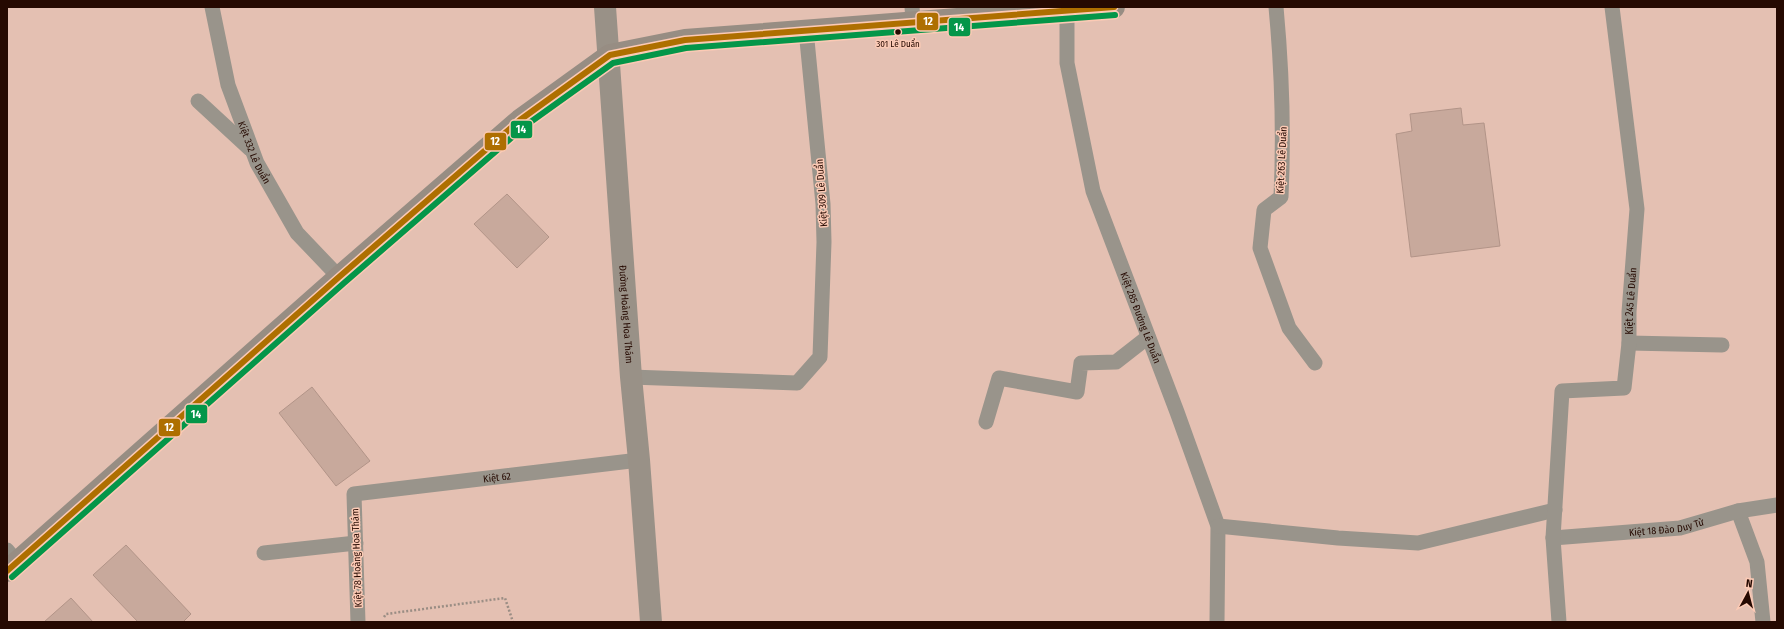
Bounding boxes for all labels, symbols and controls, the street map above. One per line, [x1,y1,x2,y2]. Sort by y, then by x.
line badge: 12 [916,12,939,31]
text: 12 [923,15,933,28]
line badge: 14 [948,17,971,37]
text: 14 [954,21,964,34]
marker: 301 Lê Duẩn [893,27,903,37]
place label: 301 Lê Duẩn [876,38,920,49]
street label: Kiệt 332 Lê Duẩn [235,120,273,186]
line badge: 14 [510,120,533,139]
text: 14 [516,123,526,136]
street label: Kiệt 263 Lê Duẩn [1272,126,1290,194]
line badge: 12 [484,132,507,151]
text: 12 [490,135,500,148]
street label: Kiệt 309 Lê Duẩn [812,159,830,227]
street label: Đường Hoàng Hoa Thám [616,265,635,364]
street label: Kiệt 245 Lê Duẩn [1624,267,1639,334]
street label: Kiệt 285 Đường Lê Duẩn [1117,271,1163,365]
line badge: 14 [185,404,208,424]
text: 14 [191,408,201,421]
line badge: 12 [158,418,181,437]
text: 12 [164,421,174,434]
street label: Kiệt 62 [483,470,512,486]
street label: Kiệt 78 Hoàng Hoa Thám [349,508,365,608]
street label: Kiệt 18 Đào Duy Từ [1629,515,1706,539]
north arrow [1728,573,1768,613]
text: N [1745,577,1753,590]

